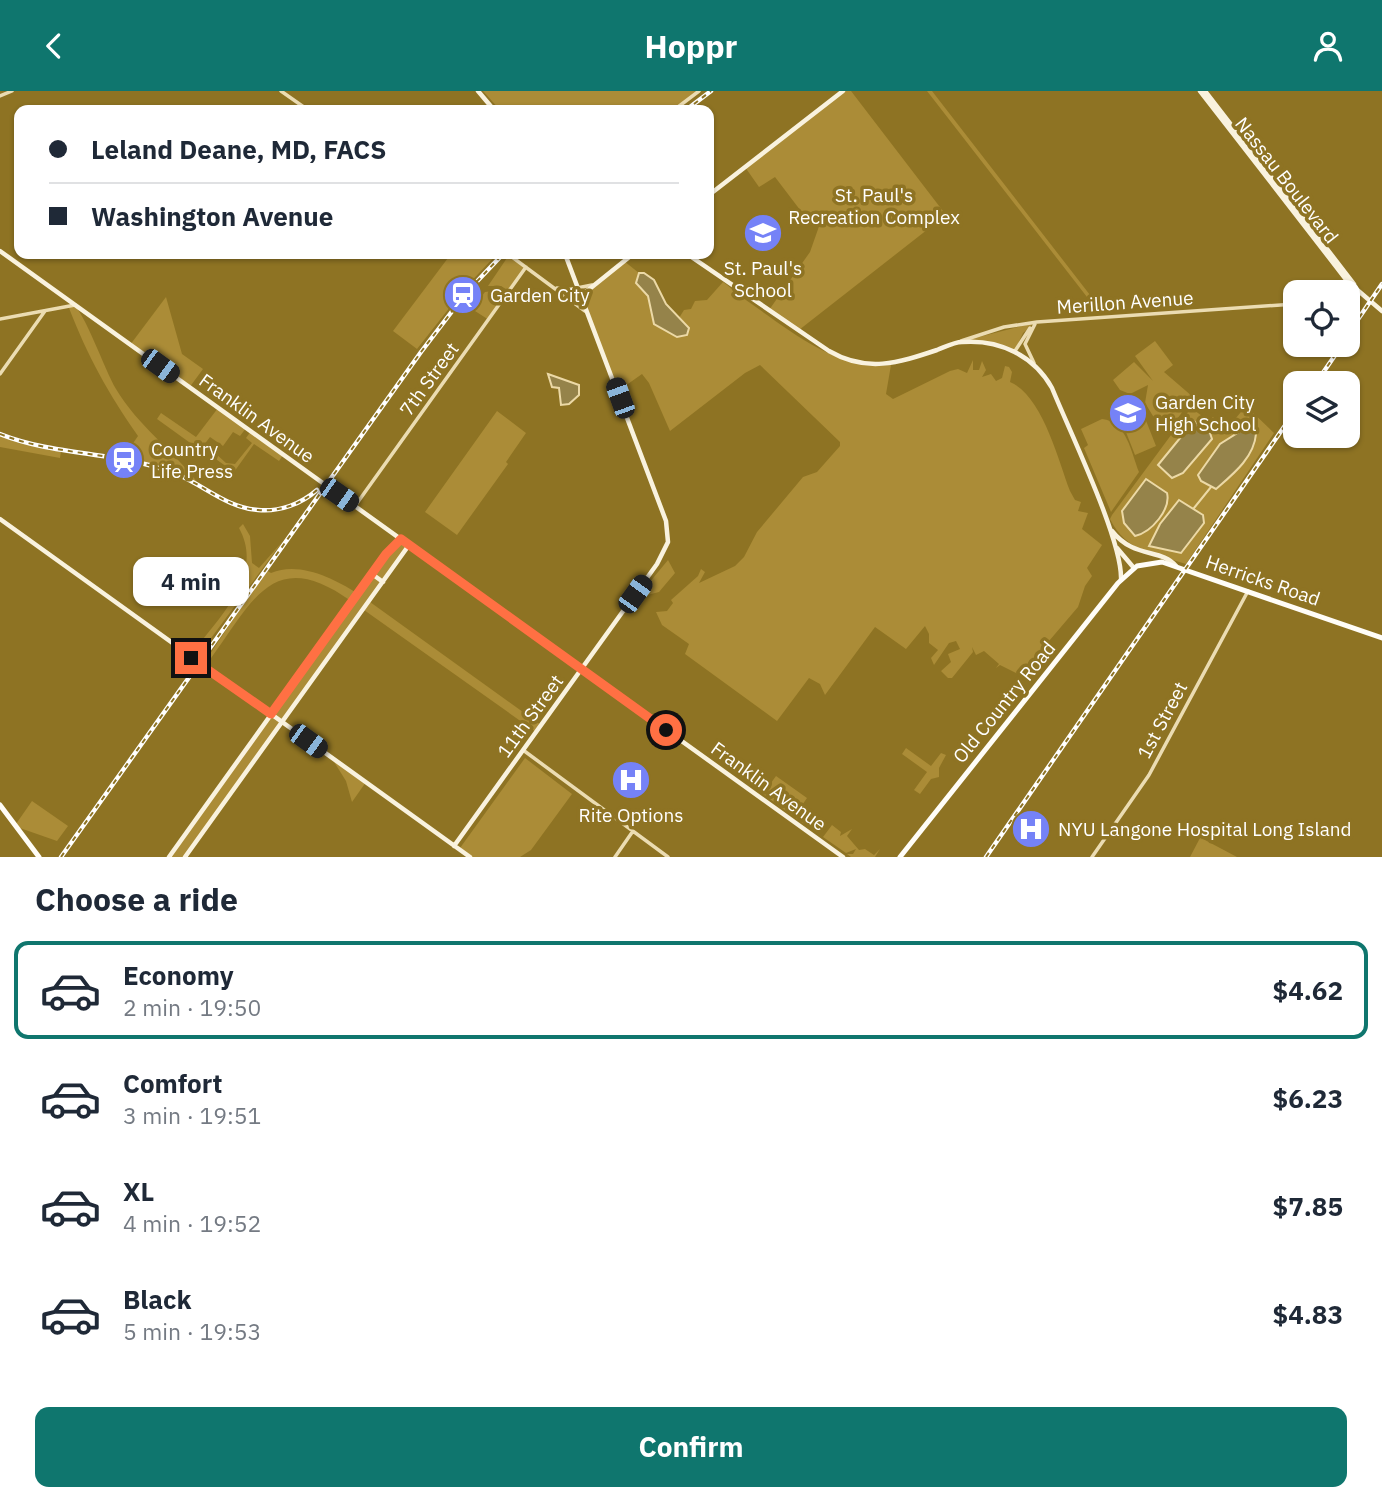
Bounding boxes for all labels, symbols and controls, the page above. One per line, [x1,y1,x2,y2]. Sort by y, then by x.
text: Hoppr [644,25,738,67]
icon: back [35,27,73,65]
icon: person [1309,27,1347,65]
street label: Nassau Boulevard [1230,112,1344,248]
text: Leland Deane, MD, FACS [91,132,386,166]
park label: St. Paul's Recreation Complex [788,183,960,229]
text: Washington Avenue [91,199,333,233]
school or university icon: St. Paul's School [742,212,784,254]
place label: St. Paul's School [724,256,802,302]
station icon: Garden City [442,274,484,316]
map controls [1283,280,1360,448]
button: locate [1283,280,1360,357]
place label: Garden City [490,283,590,307]
street label: Merillon Avenue [1056,285,1194,319]
street label: 7th Street [394,337,464,421]
car [137,345,184,387]
street label: Franklin Avenue [195,368,319,468]
button: layers [1283,371,1360,448]
car [603,375,638,421]
place label: Garden City High School [1155,390,1256,436]
school or university icon: Garden City High School [1107,392,1149,434]
place label: Country Life Press [151,437,233,483]
station icon: Country Life Press [103,439,145,481]
car [316,474,363,516]
street label: Herricks Road [1203,549,1323,611]
callout: 4 min [133,557,249,605]
text: 4 min [161,566,221,596]
car [615,571,656,617]
street label: Old Country Road [948,636,1060,768]
route end [175,642,207,674]
street label: 11th Street [492,670,568,762]
street label: 1st Street [1132,677,1192,763]
route start [650,714,682,746]
car [285,720,332,762]
street label: Franklin Avenue [707,736,831,836]
hospital icon: Rite Options [610,759,652,801]
place label: Rite Options [579,803,683,827]
hospital icon: NYU Langone Hospital Long Island [1010,808,1052,850]
place label: NYU Langone Hospital Long Island [1058,817,1352,841]
text: Choose a ride [35,878,238,920]
text: Economy [123,958,234,992]
icon: car [39,959,102,1022]
text: $4.62 [1273,973,1343,1007]
text: 2 min · 19:50 [123,992,261,1022]
text: Comfort [123,1066,222,1100]
icon: car [39,1067,102,1130]
text: $6.23 [1273,1081,1343,1115]
text: 3 min · 19:51 [123,1100,261,1130]
text: XL [123,1174,154,1208]
icon: car [39,1175,102,1238]
text: $7.85 [1273,1189,1343,1223]
text: 4 min · 19:52 [123,1208,261,1238]
text: Black [123,1282,191,1316]
icon: car [39,1283,102,1346]
text: $4.83 [1273,1297,1343,1331]
text: 5 min · 19:53 [123,1316,261,1346]
button: Confirm [35,1407,1347,1487]

